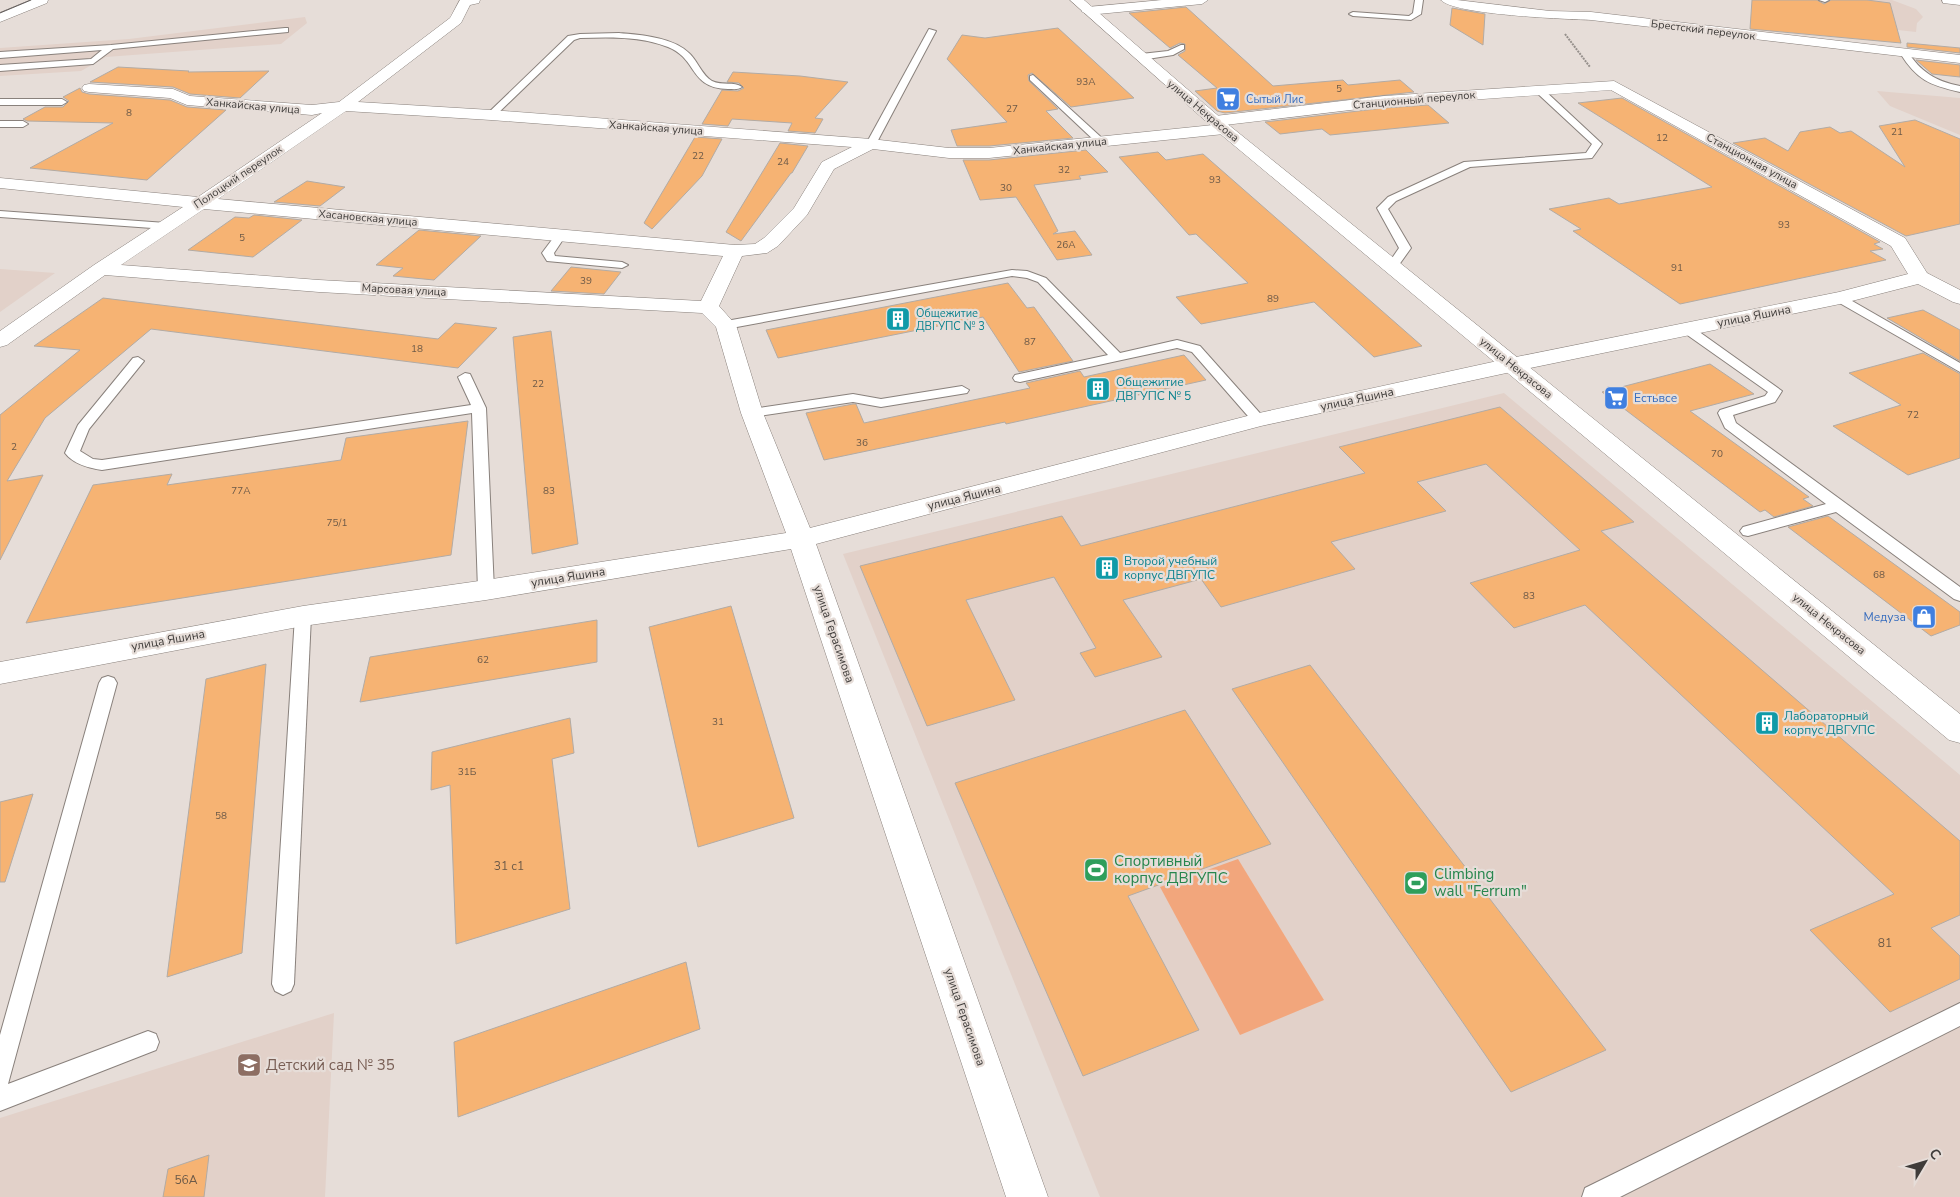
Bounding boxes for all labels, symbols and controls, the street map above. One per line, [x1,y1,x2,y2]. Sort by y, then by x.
street label: Брестский переулок [1650,16,1756,44]
house number: 93А [1076,75,1096,89]
street label: улица Некрасова [1164,77,1242,146]
house number: 5 [1336,82,1342,96]
supermarket icon: Сытый Лис [1215,86,1241,112]
street label: Станционный переулок [1352,87,1476,113]
place label: Сытый Лис [1246,92,1303,107]
street label: Ханкайская улица [206,94,301,118]
house number: 27 [1006,102,1018,116]
house number: 8 [126,106,132,120]
street label: Ханкайская улица [609,117,703,139]
house number: 21 [1891,125,1903,139]
street label: Станционная улица [1704,130,1800,192]
house number: 12 [1656,131,1668,145]
street label: Ханкайская улица [1012,134,1108,158]
street label: Полоцкий переулок [191,142,285,212]
house number: 22 [692,149,704,163]
house number: 24 [777,155,789,169]
house number: 32 [1058,163,1070,177]
house number: 93 [1209,173,1221,187]
house number: 30 [1000,181,1012,195]
street label: Хасановская улица [318,206,418,230]
house number: 93 [1778,218,1790,232]
house number: 5 [239,231,245,245]
house number: 26А [1056,238,1076,252]
house number: 91 [1671,261,1683,275]
house number: 39 [580,274,592,288]
street label: Марсовая улица [361,280,447,300]
house number: 89 [1267,292,1279,306]
street label: улица Яшина [1716,301,1792,331]
building icon: Общежитие ДВГУПС № 3 [885,306,911,332]
place label: Общежитие ДВГУПС № 3 [916,306,985,334]
street label: улица Некрасова [1477,334,1556,402]
house number: 87 [1024,335,1036,349]
house number: 18 [411,342,423,356]
place label: Общежитие ДВГУПС № 5 [1116,374,1191,404]
building icon: Общежитие ДВГУПС № 5 [1085,376,1111,402]
house number: 22 [532,377,544,391]
street label: улица Яшина [1319,383,1395,415]
supermarket icon: Естьвсе [1603,385,1629,411]
place label: Естьвсе [1634,390,1677,406]
house number: 72 [1907,408,1919,422]
house number: 36 [856,436,868,450]
house number: 2 [11,440,17,454]
house number: 70 [1711,447,1723,461]
street label: улица Яшина [926,480,1002,514]
house number: 77А [231,484,251,498]
house number: 83 [543,484,555,498]
house number: 75/1 [327,516,347,530]
place label: Второй учебный корпус ДВГУПС [1124,553,1217,583]
building icon: Второй учебный корпус ДВГУПС [1094,555,1120,581]
street label: улица Яшина [530,563,606,591]
house number: 68 [1873,568,1885,582]
street label: улица Герасимова [810,583,858,685]
house number: 83 [1523,589,1535,603]
street label: улица Некрасова [1790,590,1869,658]
shop icon: Медуза [1911,604,1937,630]
place label: Медуза [1863,609,1906,625]
street label: улица Яшина [130,626,206,654]
house number: 62 [477,653,489,667]
place label: Лабораторный корпус ДВГУПС [1784,708,1875,738]
building icon: Лабораторный корпус ДВГУПС [1754,710,1780,736]
house number: 31 [712,715,724,729]
house number: 31Б [458,765,477,779]
house number: 58 [215,809,227,823]
place label: Спортивный корпус ДВГУПС [1114,851,1228,888]
sports icon: Спортивный корпус ДВГУПС [1083,857,1109,883]
house number: 31 с1 [494,858,524,874]
place label: Climbing wall "Ferrum" [1434,864,1527,901]
sports icon: Climbing wall "Ferrum" [1403,870,1429,896]
house number: 81 [1878,935,1892,951]
street label: улица Герасимова [941,966,989,1068]
school or university icon: Детский сад № 35 [236,1052,262,1078]
place label: Детский сад № 35 [266,1055,395,1075]
north arrow [1900,1137,1950,1187]
text: С [1924,1145,1946,1164]
house number: 56А [174,1172,198,1188]

